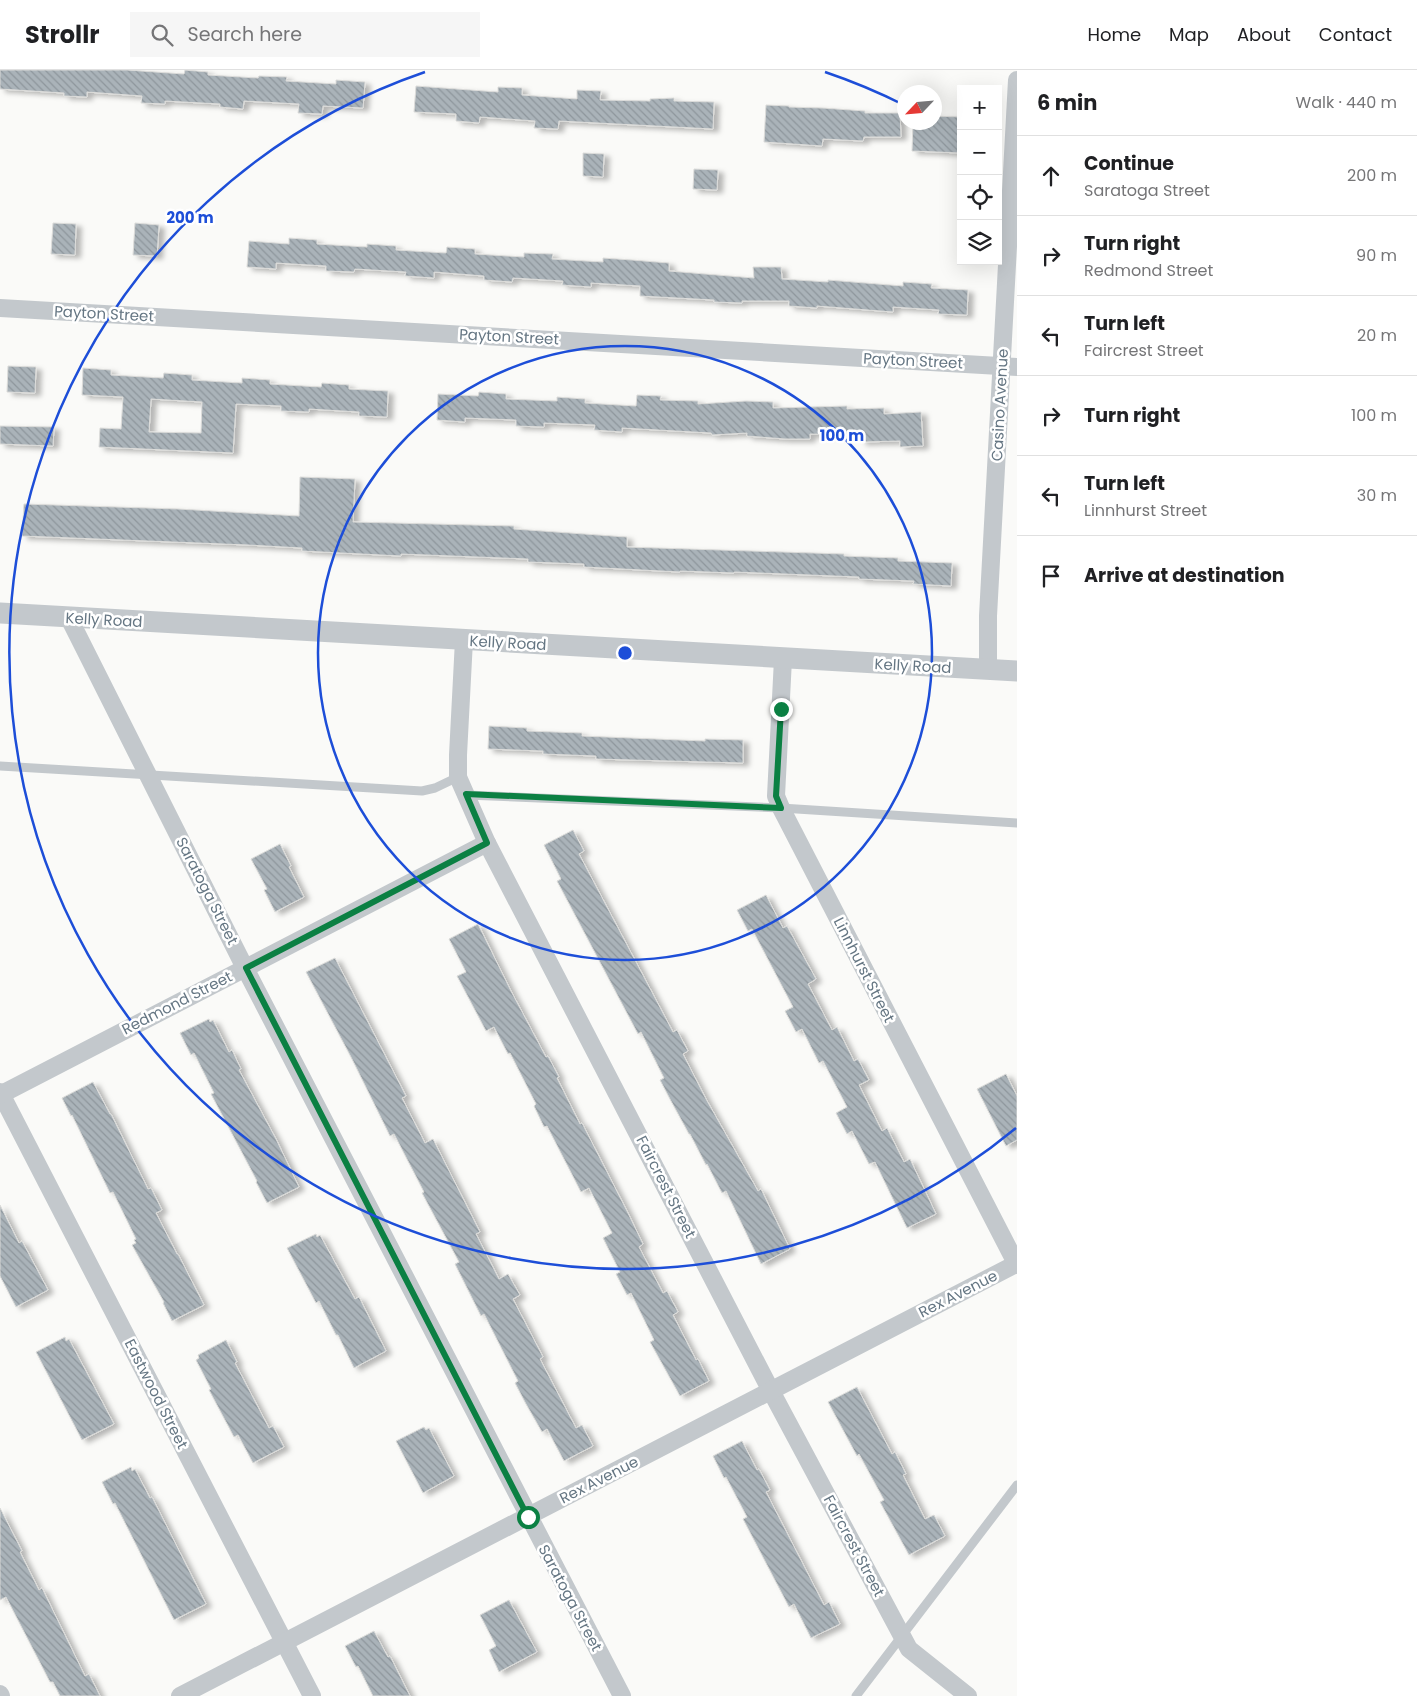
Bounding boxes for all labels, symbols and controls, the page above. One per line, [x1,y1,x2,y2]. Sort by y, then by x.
search box [130,12,480,57]
text: Strollr [25,18,100,51]
icon: search [148,21,176,49]
text: Search here [188,21,302,48]
text: Home [1087,22,1141,47]
text: Map [1169,22,1209,47]
text: About [1237,22,1291,47]
text: Contact [1319,22,1392,47]
north arrow [897,85,942,130]
map controls [957,85,1002,265]
button: + [957,85,1002,130]
text: 6 min [1037,88,1097,117]
text: Walk · 440 m [1296,91,1397,114]
button: − [957,130,1002,175]
text: Continue [1084,150,1174,177]
icon: ahead [1037,162,1065,190]
text: 200 m [1347,164,1397,187]
button: locate [957,175,1002,220]
text: Saratoga Street [1084,179,1210,202]
text: 200 m [166,207,214,228]
button: layers [957,220,1002,265]
text: Turn right [1084,230,1180,257]
icon: right [1037,242,1065,270]
text: 90 m [1356,244,1397,267]
text: Redmond Street [1084,259,1213,282]
street label: Payton Street [54,300,154,327]
text: Turn left [1084,310,1165,337]
icon: left [1037,322,1065,350]
street label: Payton Street [459,323,559,350]
text: 20 m [1357,324,1397,347]
text: Faircrest Street [1084,339,1204,362]
street label: Payton Street [863,347,963,374]
street label: Casino Avenue [986,348,1013,462]
icon: right [1037,402,1065,430]
text: Turn right [1084,402,1180,429]
text: 100 m [1351,404,1397,427]
text: 100 m [820,425,864,446]
text: Turn left [1084,470,1165,497]
icon: left [1037,482,1065,510]
text: 30 m [1357,484,1397,507]
text: Linnhurst Street [1084,499,1207,522]
icon: arrive [1037,562,1065,590]
text: Arrive at destination [1084,562,1285,589]
street label: Kelly Road [65,607,143,632]
street label: Kelly Road [469,630,547,655]
centre of rings [616,644,634,662]
street label: Kelly Road [874,653,952,678]
route end [770,698,793,721]
street label: Saratoga Street [171,833,244,948]
street label: Linnhurst Street [829,914,900,1026]
street label: Redmond Street [118,966,236,1039]
street label: Faircrest Street [632,1132,701,1242]
street label: Rex Avenue [915,1265,1001,1322]
street label: Eastwood Street [120,1335,193,1452]
street label: Rex Avenue [556,1451,642,1508]
street label: Faircrest Street [819,1491,890,1600]
route start [517,1506,540,1529]
street label: Saratoga Street [533,1541,607,1655]

